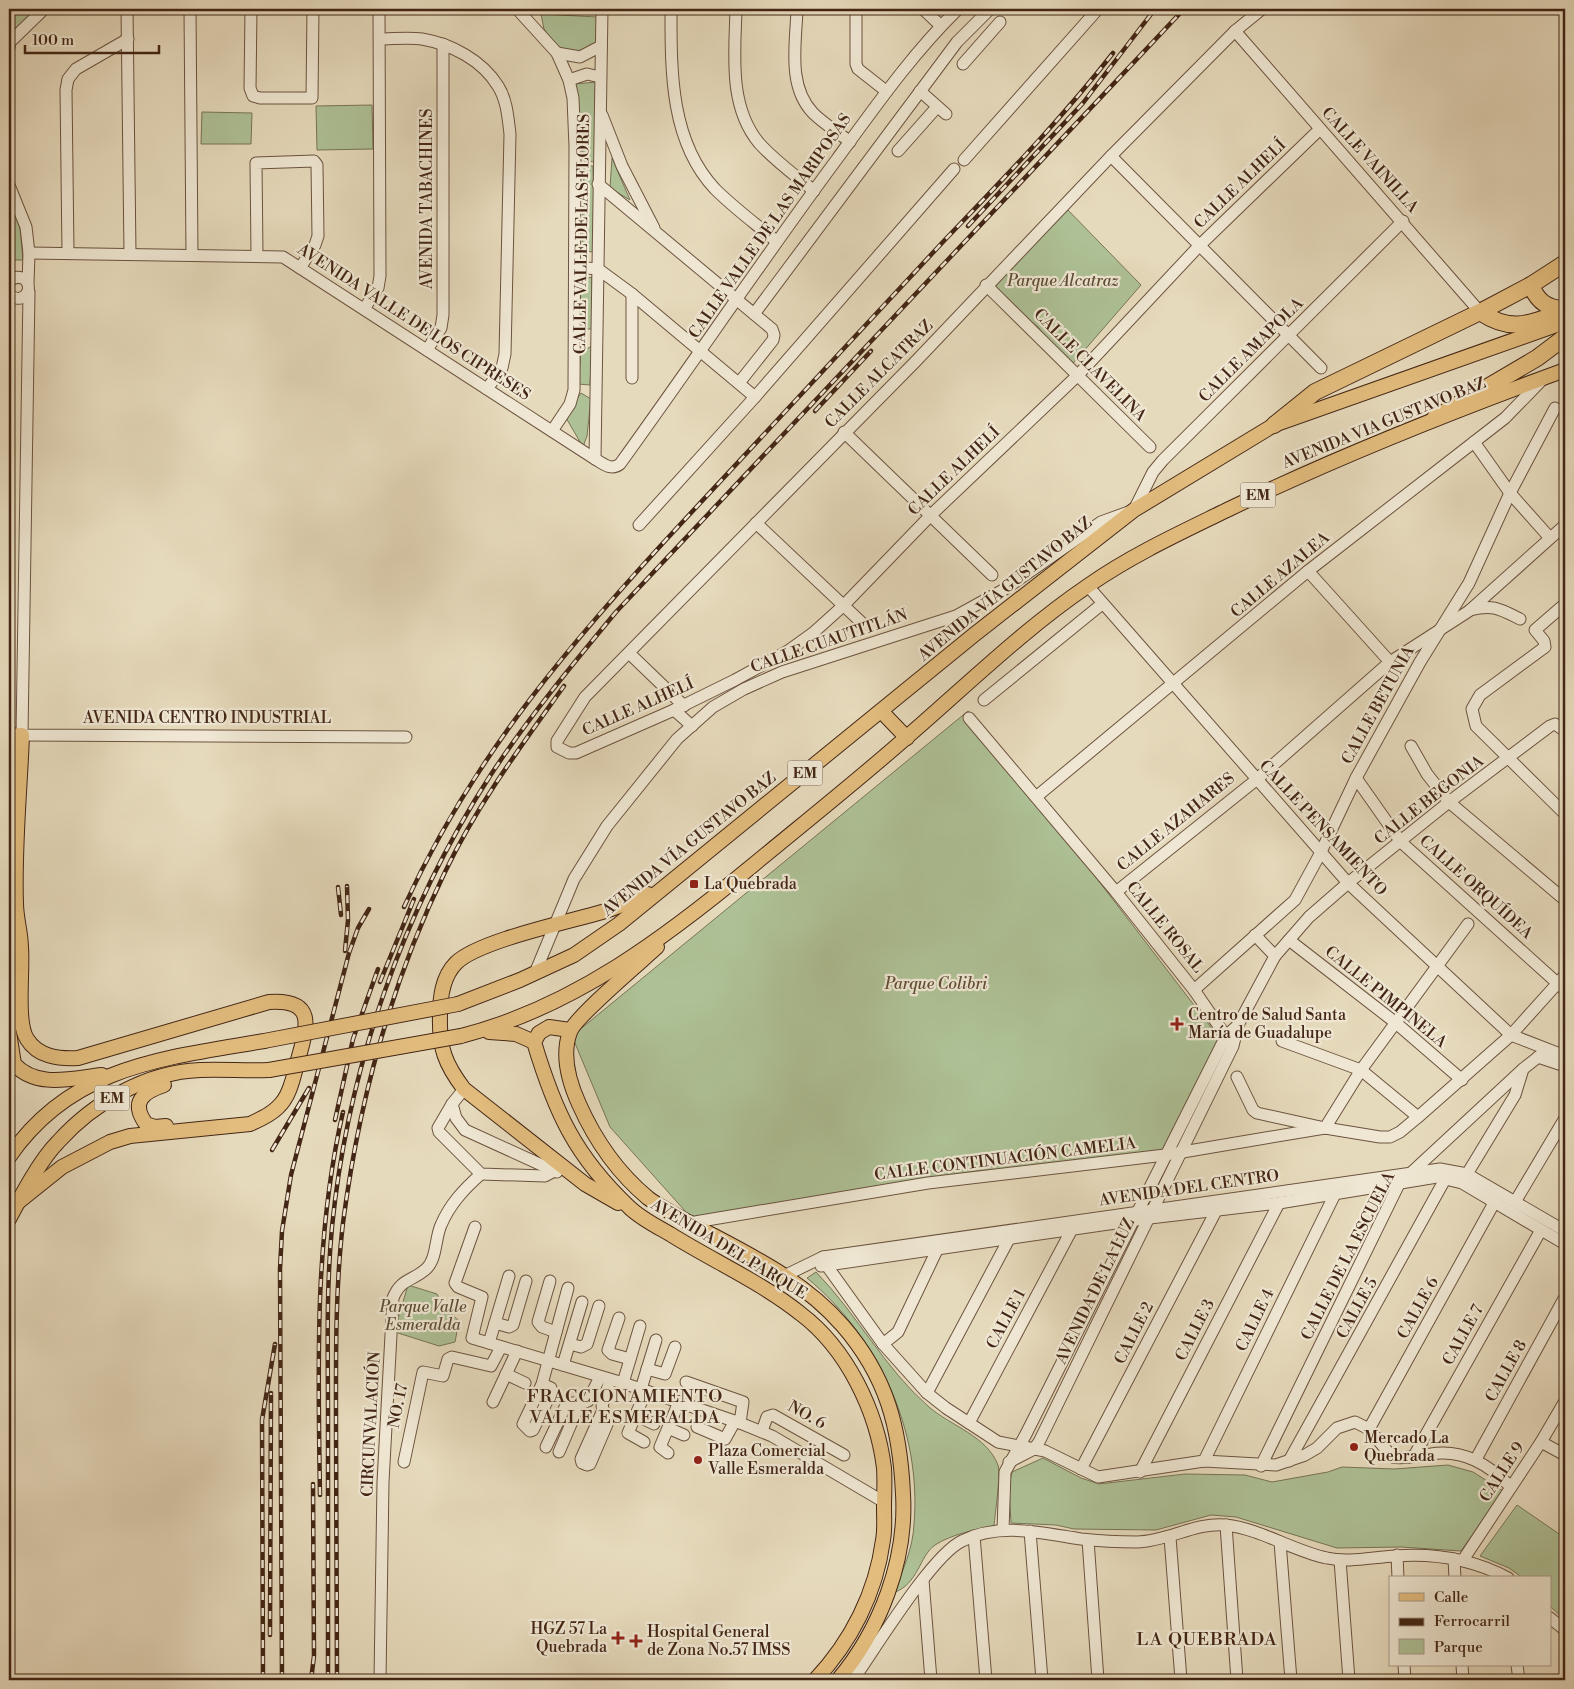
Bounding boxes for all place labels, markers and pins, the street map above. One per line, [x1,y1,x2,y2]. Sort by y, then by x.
place label: La Quebrada [704,874,798,894]
marker: La Quebrada [688,878,700,890]
place label: Centro de Salud Santa María de Guadalupe [1188,1005,1347,1043]
marker: Centro de Salud Santa María de Guadalupe [1170,1017,1184,1031]
place label: Mercado La Quebrada [1364,1428,1450,1466]
place label: Plaza Comercial Valle Esmeralda [707,1441,826,1479]
marker: Mercado La Quebrada [1348,1441,1360,1453]
marker: Plaza Comercial Valle Esmeralda [692,1454,704,1466]
place label: HGZ 57 La Quebrada [530,1619,608,1657]
place label: Hospital General de Zona No.57 IMSS [647,1622,791,1660]
marker: HGZ 57 La Quebrada [611,1631,625,1645]
marker: Hospital General de Zona No.57 IMSS [629,1634,643,1648]

